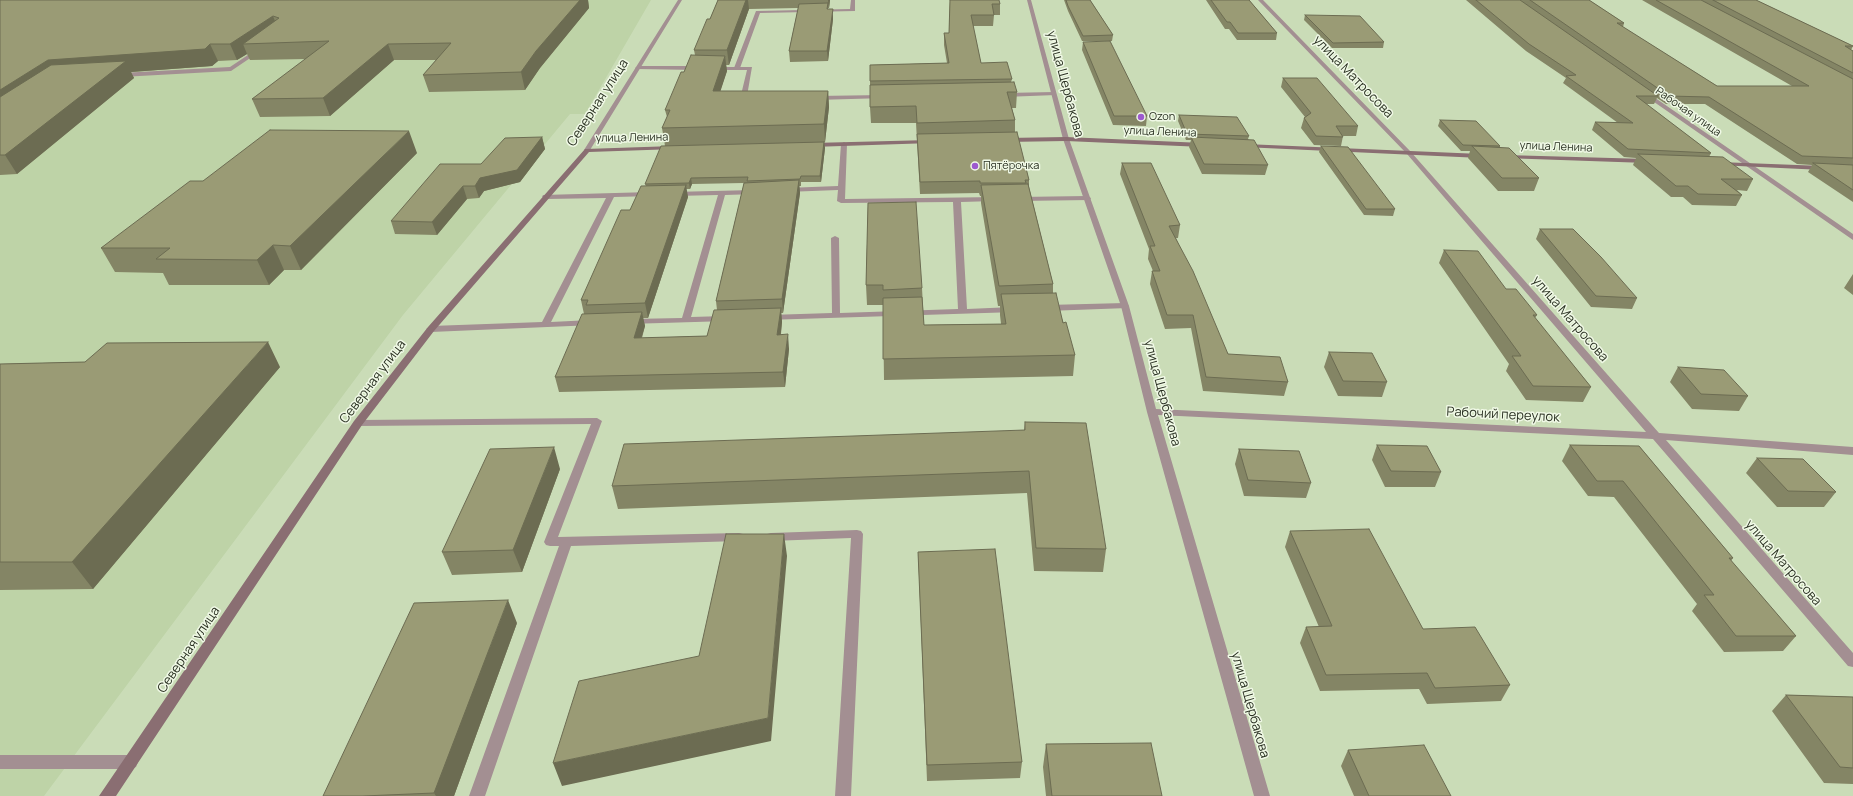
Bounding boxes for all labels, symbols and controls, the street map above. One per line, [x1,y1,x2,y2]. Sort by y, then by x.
street label: улица Щербакова [1043,29,1087,139]
street label: улица Матросова [1310,33,1396,121]
street label: Северная улица [564,57,632,149]
street label: Рабочая улица [1653,84,1723,140]
place label: Ozon [1149,110,1175,124]
marker: Ozon [1136,112,1146,122]
street label: улица Ленина [1123,124,1197,140]
street label: улица Ленина [596,131,668,145]
street label: улица Ленина [1519,139,1593,155]
place label: Пятёрочка [983,159,1039,173]
marker: Пятёрочка [970,161,980,171]
street label: улица Матросова [1529,273,1611,365]
street label: Северная улица [337,337,409,427]
street label: улица Щербакова [1140,338,1184,448]
street label: Рабочий переулок [1446,404,1560,426]
street label: улица Матросова [1742,517,1824,609]
street label: Северная улица [154,604,224,696]
street label: улица Щербакова [1227,650,1273,760]

